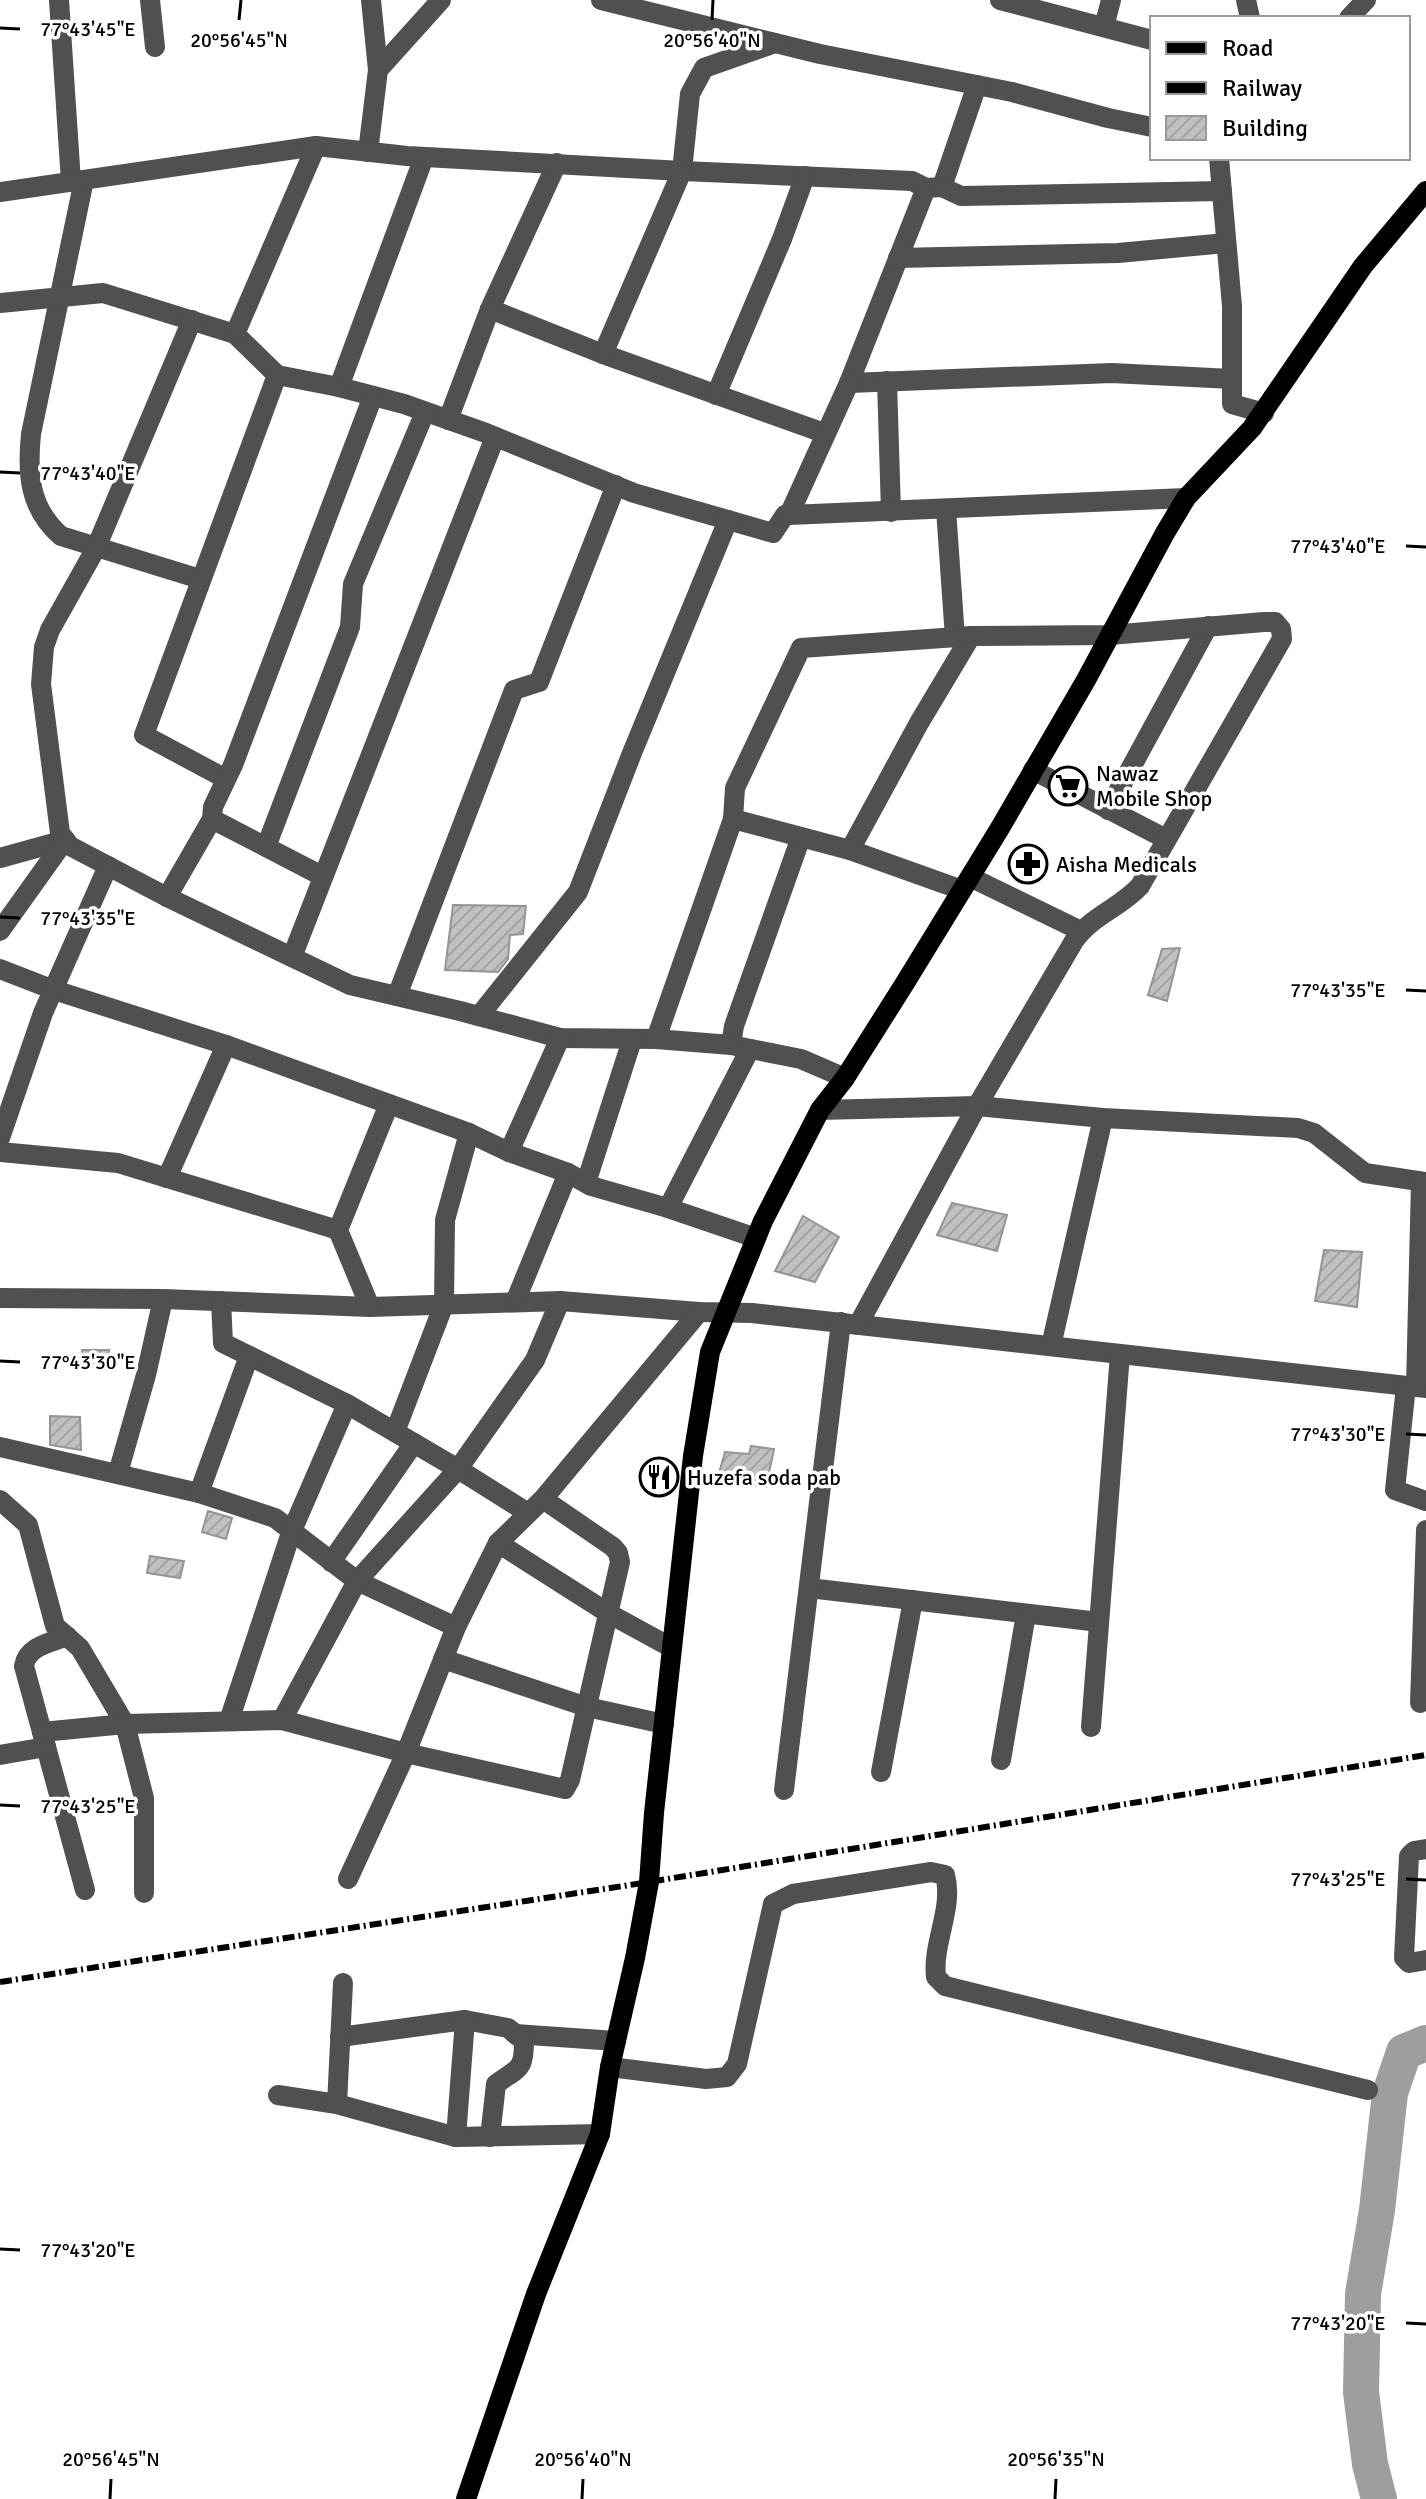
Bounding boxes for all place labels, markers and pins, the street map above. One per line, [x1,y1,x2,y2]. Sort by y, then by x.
place label: Nawaz Mobile Shop [1096,760,1212,812]
supermarket icon: Nawaz Mobile Shop [1047,765,1089,807]
pharmacy icon: Aisha Medicals [1007,843,1049,885]
place label: Aisha Medicals [1056,851,1197,878]
restaurant icon: Huzefa soda pab [638,1456,680,1498]
place label: Huzefa soda pab [687,1464,841,1491]

